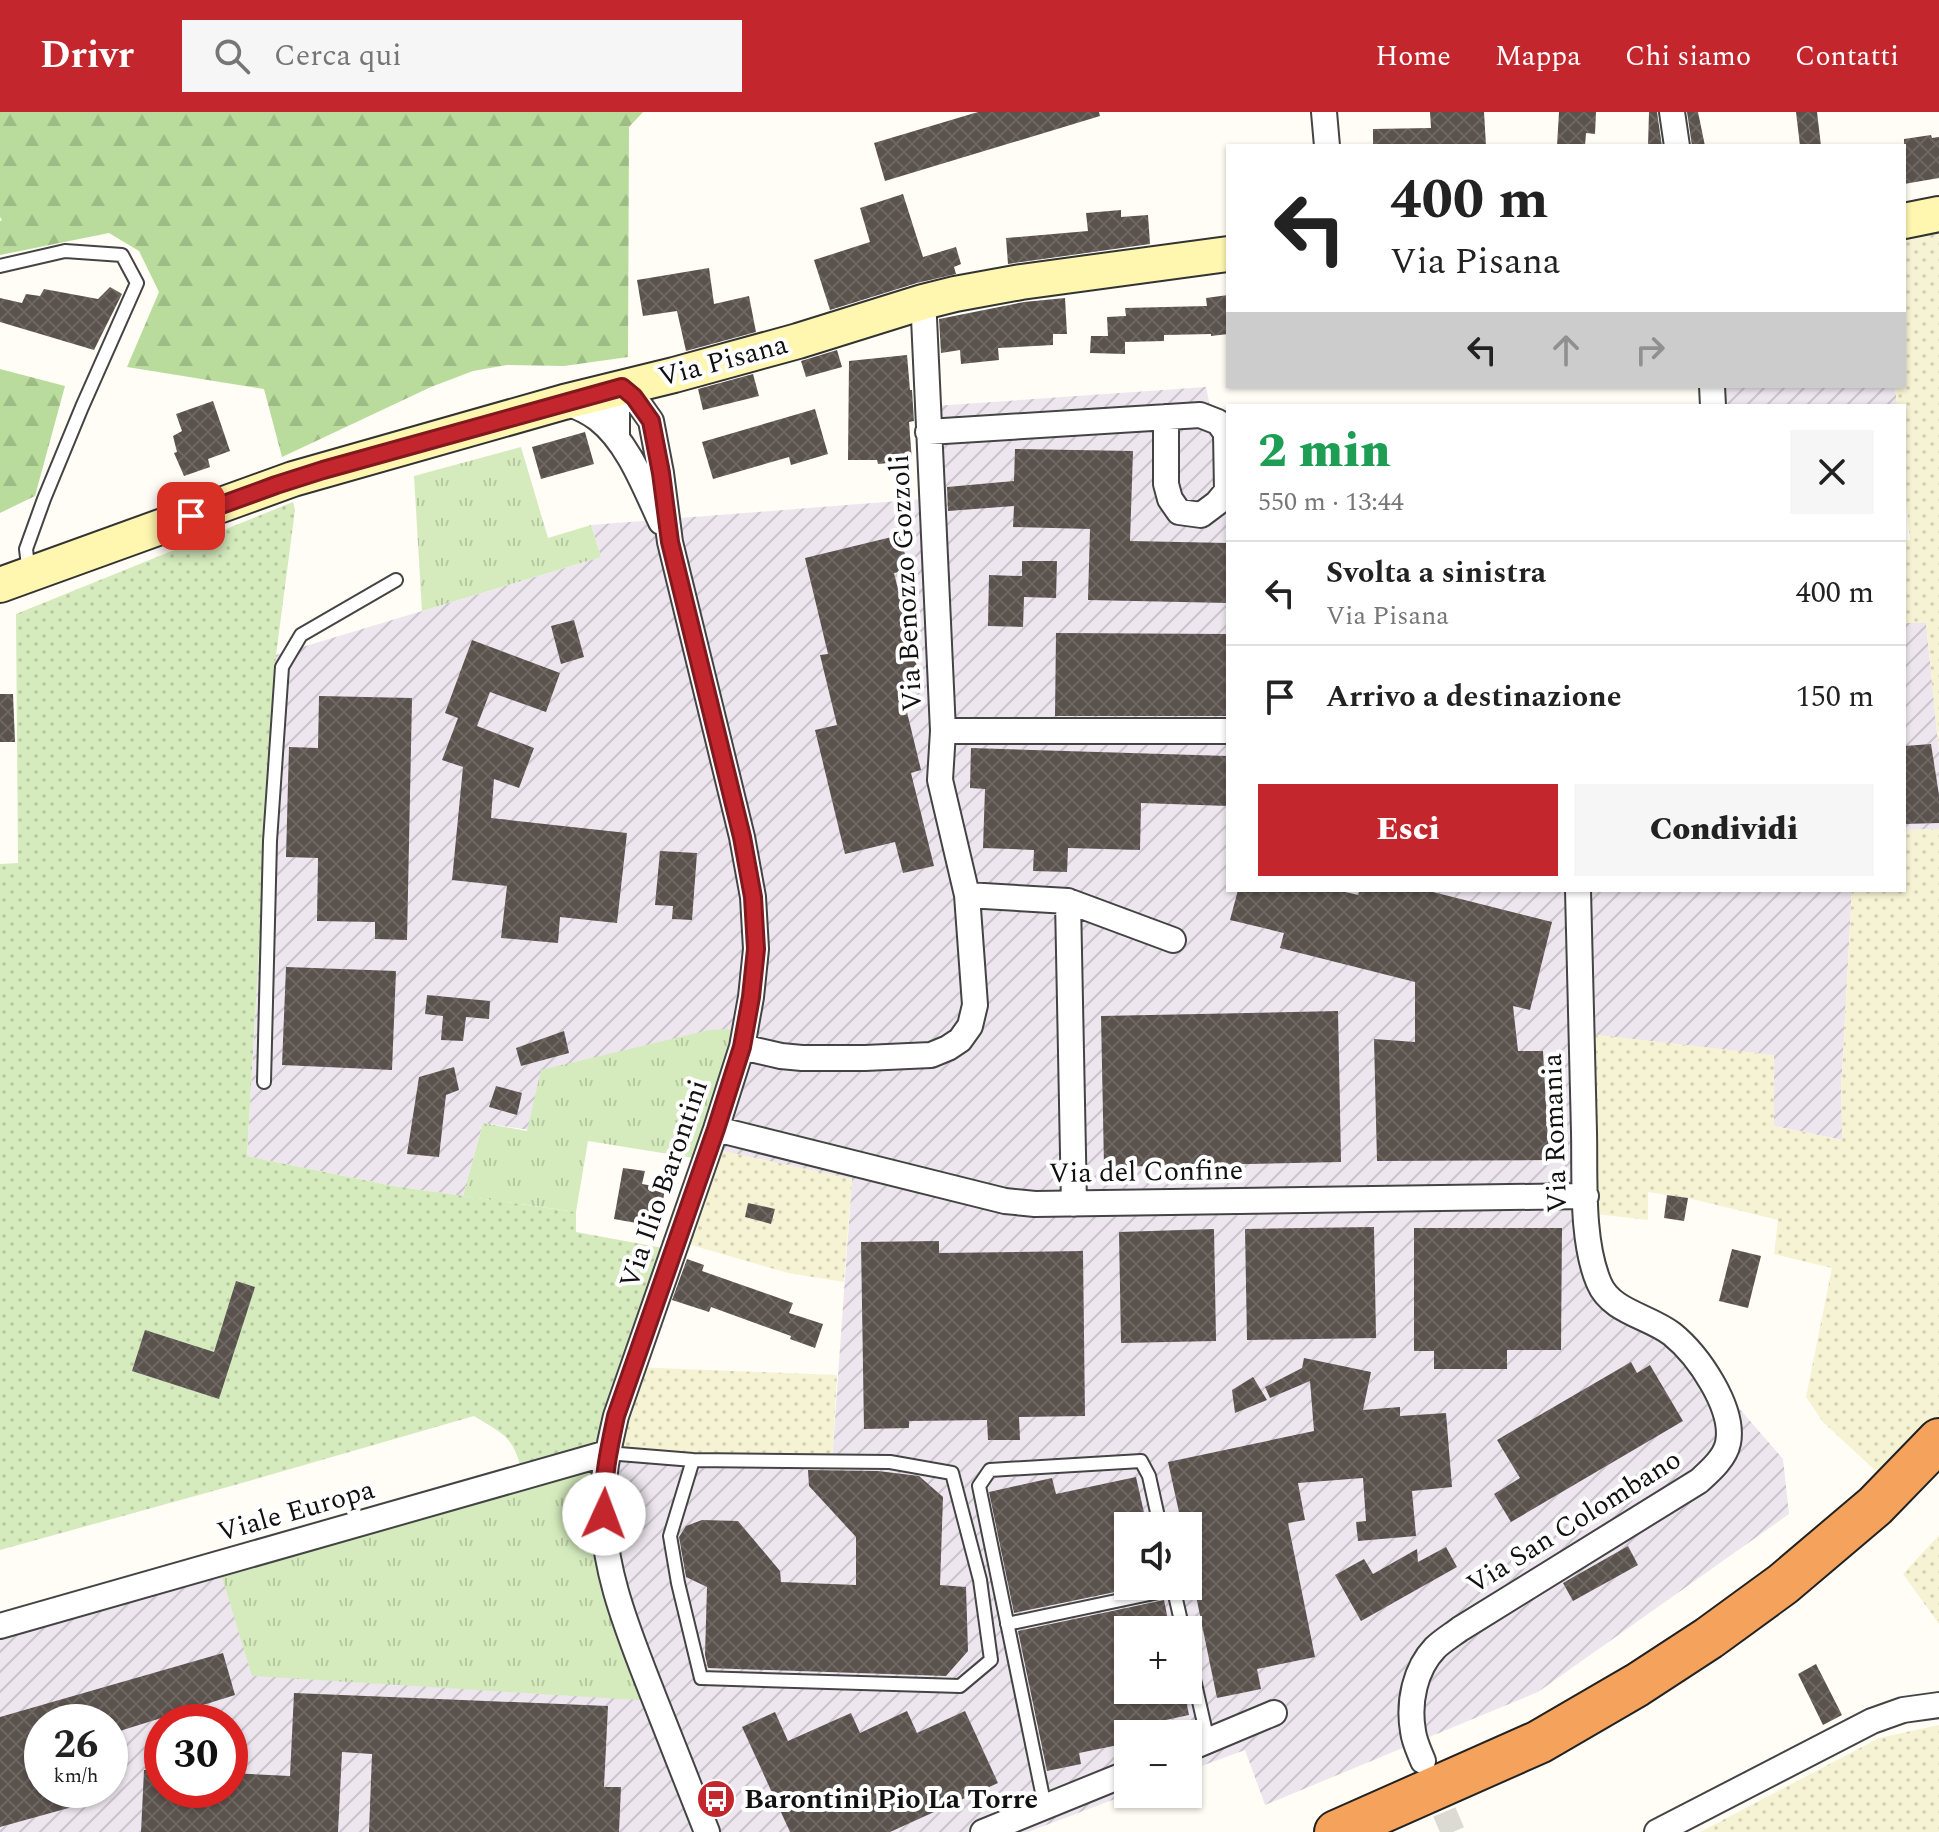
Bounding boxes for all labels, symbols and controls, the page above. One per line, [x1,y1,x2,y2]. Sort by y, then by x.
search box [182,20,742,92]
text: Drivr [40,27,134,85]
text: Cerca qui [274,33,402,79]
icon: search [210,34,254,78]
text: Home [1375,35,1451,78]
text: Mappa [1495,35,1581,78]
text: Chi siamo [1625,35,1751,78]
text: Contatti [1795,35,1899,78]
text: 400 m [1390,158,1549,243]
icon: left [1258,176,1362,280]
text: Via Pisana [1390,235,1560,290]
street label: Via Pisana [653,323,793,399]
icon: left [1460,328,1504,372]
icon: ahead [1544,328,1588,372]
icon: right [1628,328,1672,372]
text: 2 min [1258,415,1391,488]
button: close [1790,430,1874,514]
street label: Via Benozzo Gozzoli [878,453,934,713]
pin [157,482,225,550]
text: 550 m · 13:44 [1258,482,1404,522]
icon: arrive [169,494,213,538]
text: Svolta a sinistra [1326,550,1546,596]
text: 400 m [1796,570,1874,616]
icon: left [1258,571,1302,615]
text: Via Pisana [1326,596,1449,636]
text: Arrivo a destinazione [1326,674,1622,720]
text: 150 m [1796,674,1874,720]
icon: arrive [1258,675,1302,719]
button: Esci [1258,784,1558,876]
button: Condividi [1574,784,1874,876]
street label: Via Romania [1531,1052,1579,1214]
street label: Via Ilio Barontini [608,1074,720,1294]
street label: Via del Confine [1048,1149,1244,1195]
street label: Via San Colombano [1458,1439,1690,1605]
street label: Viale Europa [212,1468,380,1554]
position arrow [562,1472,646,1556]
map controls [1114,1512,1202,1808]
button: sound [1114,1512,1202,1600]
button: + [1114,1616,1202,1704]
speed limit sign: 30 [144,1704,248,1808]
text: 26 [54,1715,98,1776]
button: − [1114,1720,1202,1808]
text: km/h [54,1761,99,1791]
bus stop icon: Barontini Pio La Torre [695,1778,737,1820]
place label: Barontini Pio La Torre [744,1778,1038,1821]

